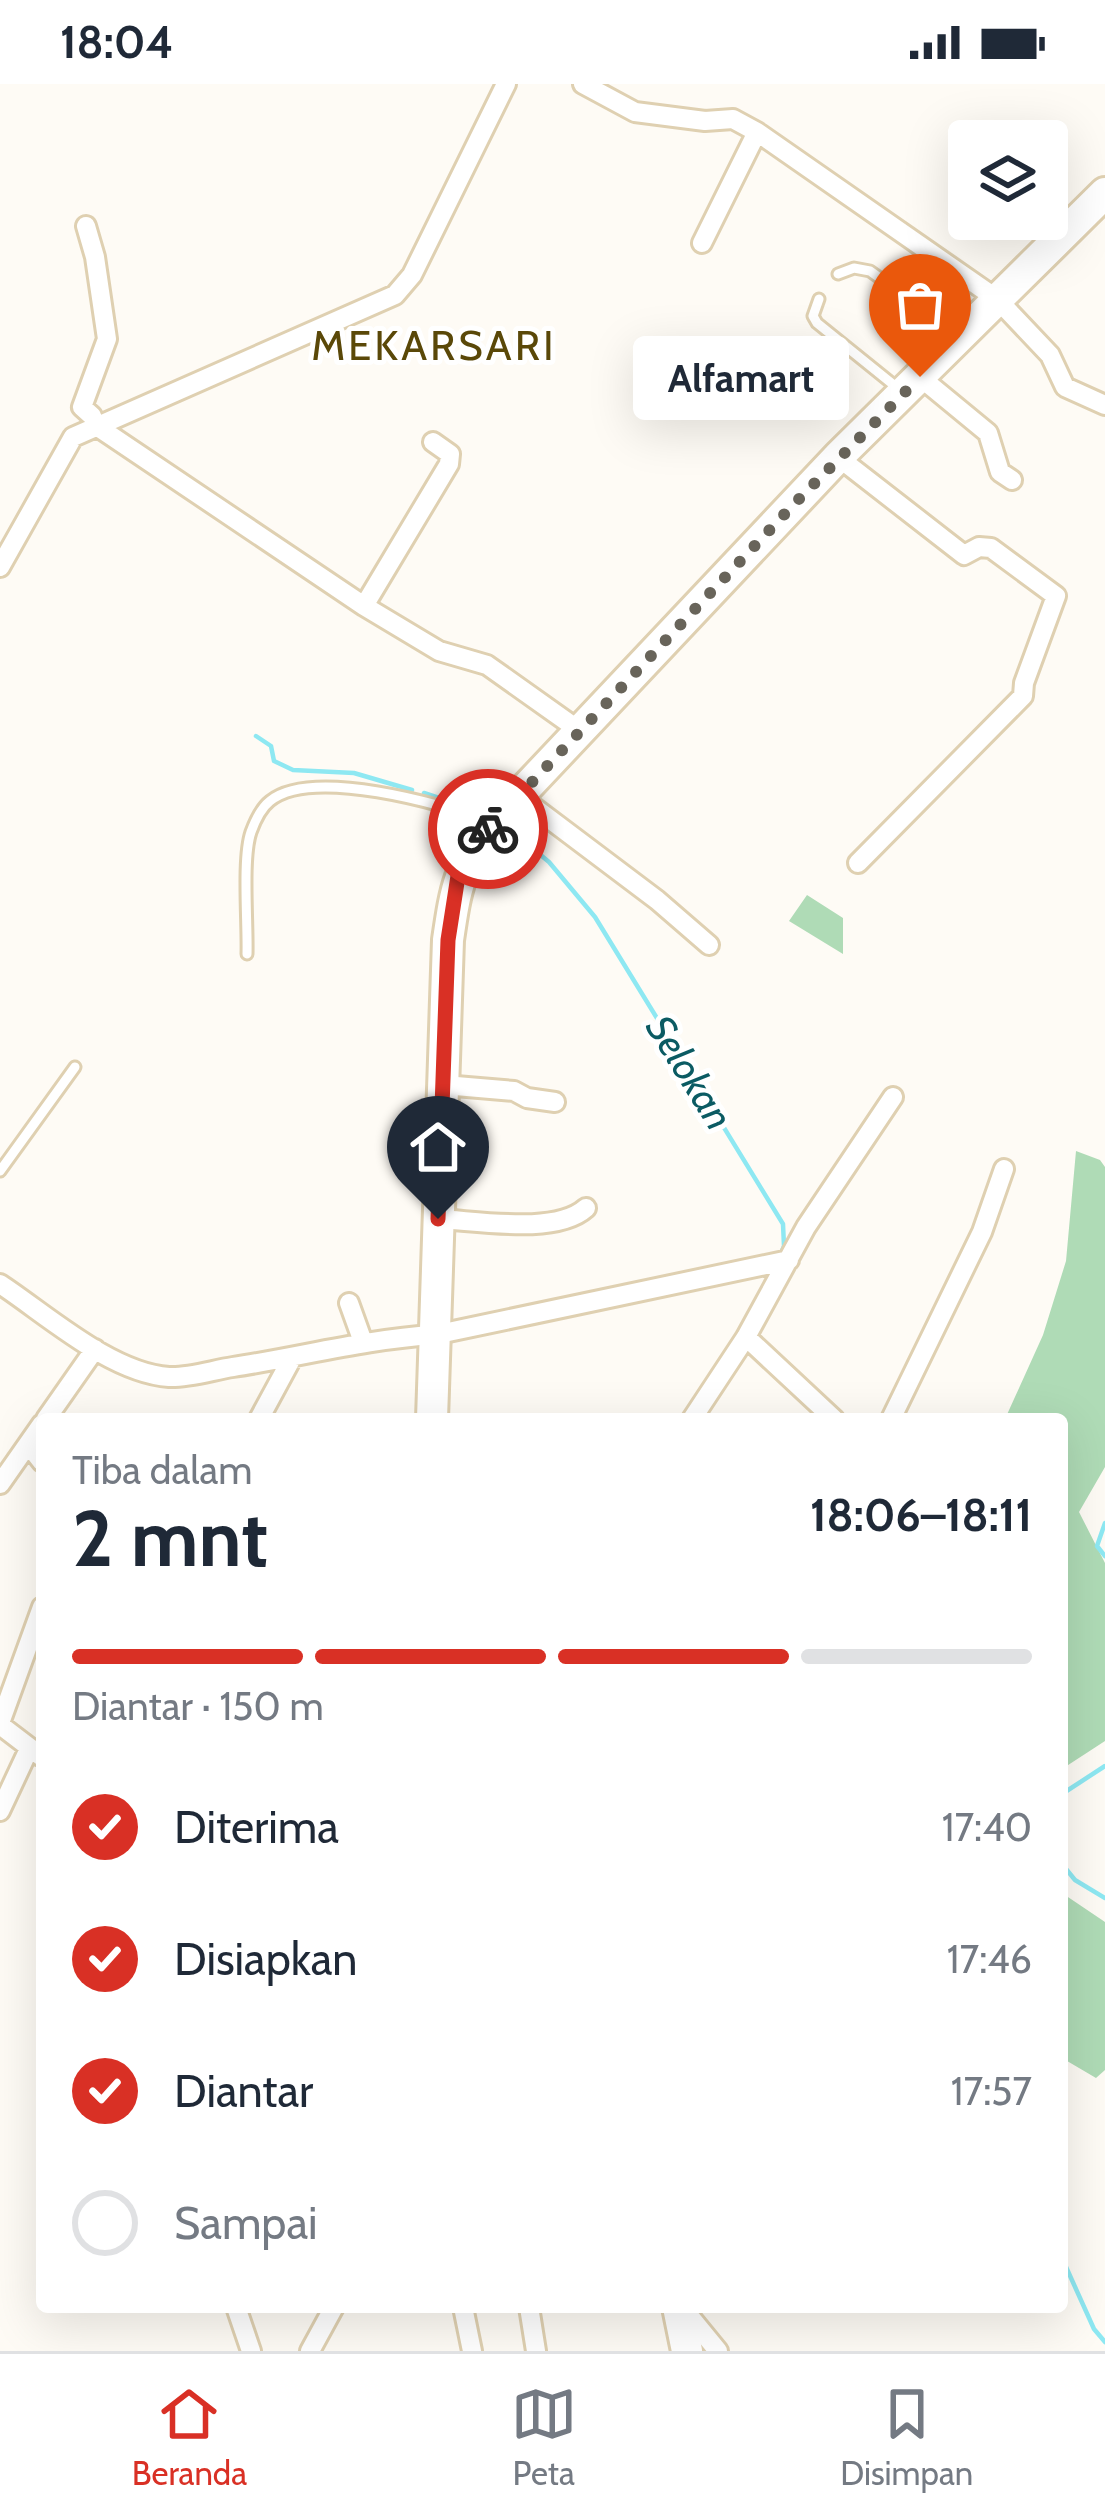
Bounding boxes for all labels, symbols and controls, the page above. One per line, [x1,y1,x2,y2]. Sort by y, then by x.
text: 18:04 [60,15,174,69]
map controls [948,120,1068,240]
button: layers [948,120,1068,240]
pin [869,254,971,377]
icon: bag [887,272,953,338]
district label: MEKARSARI [311,319,557,371]
callout: Alfamart [632,335,848,419]
text: Alfamart [668,354,814,402]
courier [428,769,548,889]
icon: bike [455,796,521,862]
water label: Selokan [636,1006,744,1138]
pin [387,1096,489,1219]
icon: home [405,1114,471,1180]
text: Tiba dalam [72,1446,252,1494]
text: 18:06–18:11 [810,1488,1032,1542]
text: 2 mnt [72,1491,268,1586]
text: Diantar · 150 m [72,1682,324,1730]
icon: check [72,1794,138,1860]
text: Diterima [174,1800,339,1854]
text: 17:40 [942,1803,1032,1851]
icon: check [72,1926,138,1992]
text: Disiapkan [174,1932,357,1986]
text: 17:46 [947,1935,1032,1983]
icon: check [72,2058,138,2124]
text: Diantar [174,2064,313,2118]
text: 17:57 [951,2067,1032,2115]
text: Sampai [174,2196,318,2250]
tab: Beranda [132,2381,247,2493]
tab: Peta [511,2381,577,2493]
tab: Disimpan [840,2381,973,2493]

